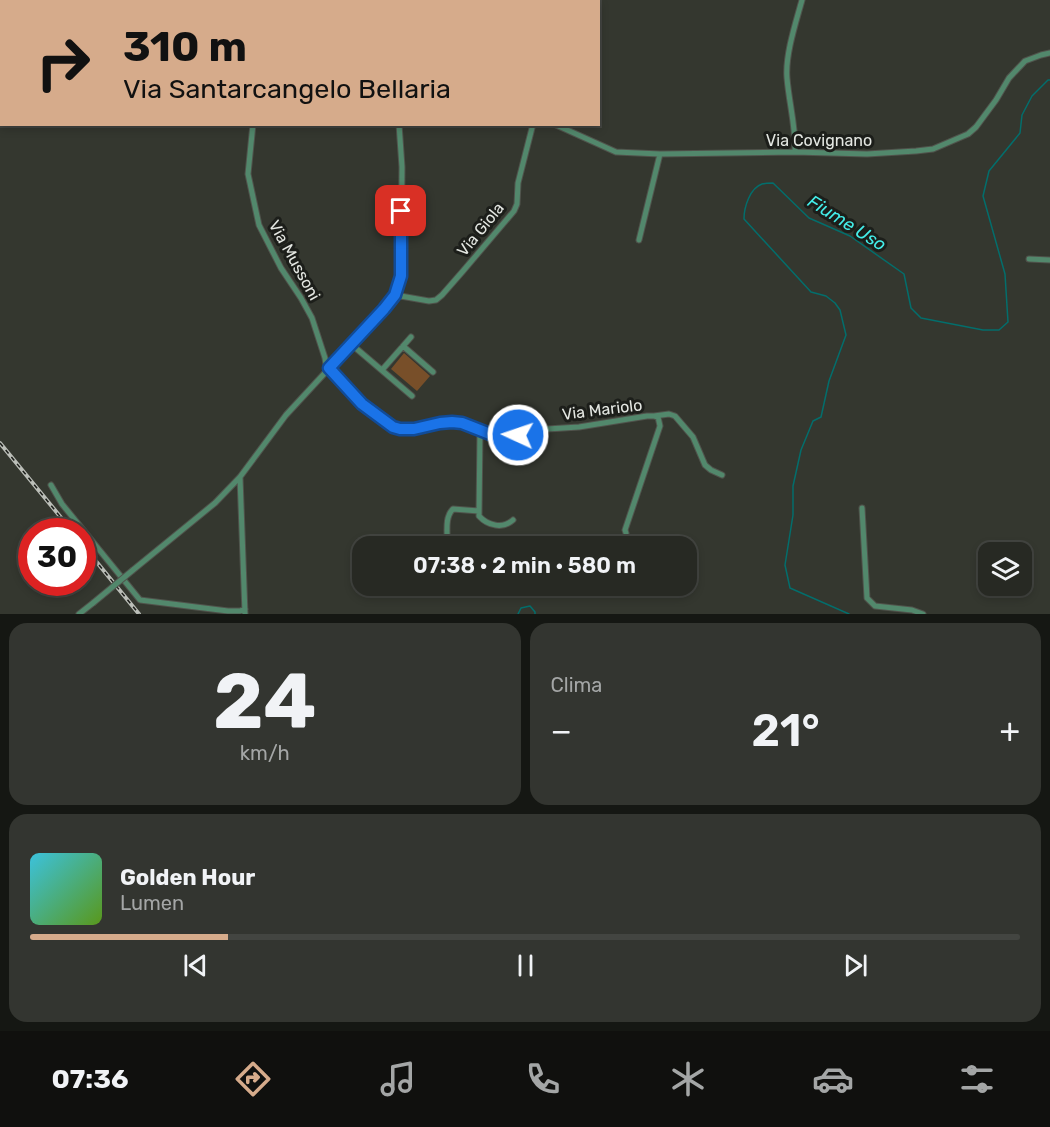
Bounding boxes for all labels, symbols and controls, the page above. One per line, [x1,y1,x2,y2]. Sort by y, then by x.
text: 310 m [123,22,247,72]
icon: right [24,24,102,102]
text: Via Santarcangelo Bellaria [123,73,451,105]
street label: Via Covignano [766,131,872,150]
pin [375,185,426,236]
water label: Fiume Uso [804,190,890,256]
icon: arrive [384,194,417,227]
street label: Via Giola [453,199,508,260]
street label: Via Mussoni [265,217,324,304]
street label: Via Mariolo [561,395,643,424]
position arrow [486,403,550,467]
speed limit sign: 30 [18,518,96,596]
map controls [978,542,1032,596]
button: layers [978,542,1032,596]
text: 07:38 · 2 min · 580 m [413,552,636,579]
text: 24 [213,655,317,748]
text: Clima [551,673,602,697]
text: 21° [752,704,820,757]
text: − [551,711,572,750]
text: + [999,711,1020,750]
text: km/h [240,741,290,765]
text: Golden Hour [120,864,255,891]
text: Lumen [120,891,184,915]
icon: previous [179,949,212,982]
icon: pause [509,949,542,982]
icon: next [839,949,872,982]
icon: directions [232,1058,274,1100]
icon: music [377,1058,419,1100]
icon: phone [522,1058,564,1100]
icon: climate [667,1058,709,1100]
icon: car [812,1058,854,1100]
icon: filters [956,1058,998,1100]
text: 07:36 [51,1063,129,1095]

